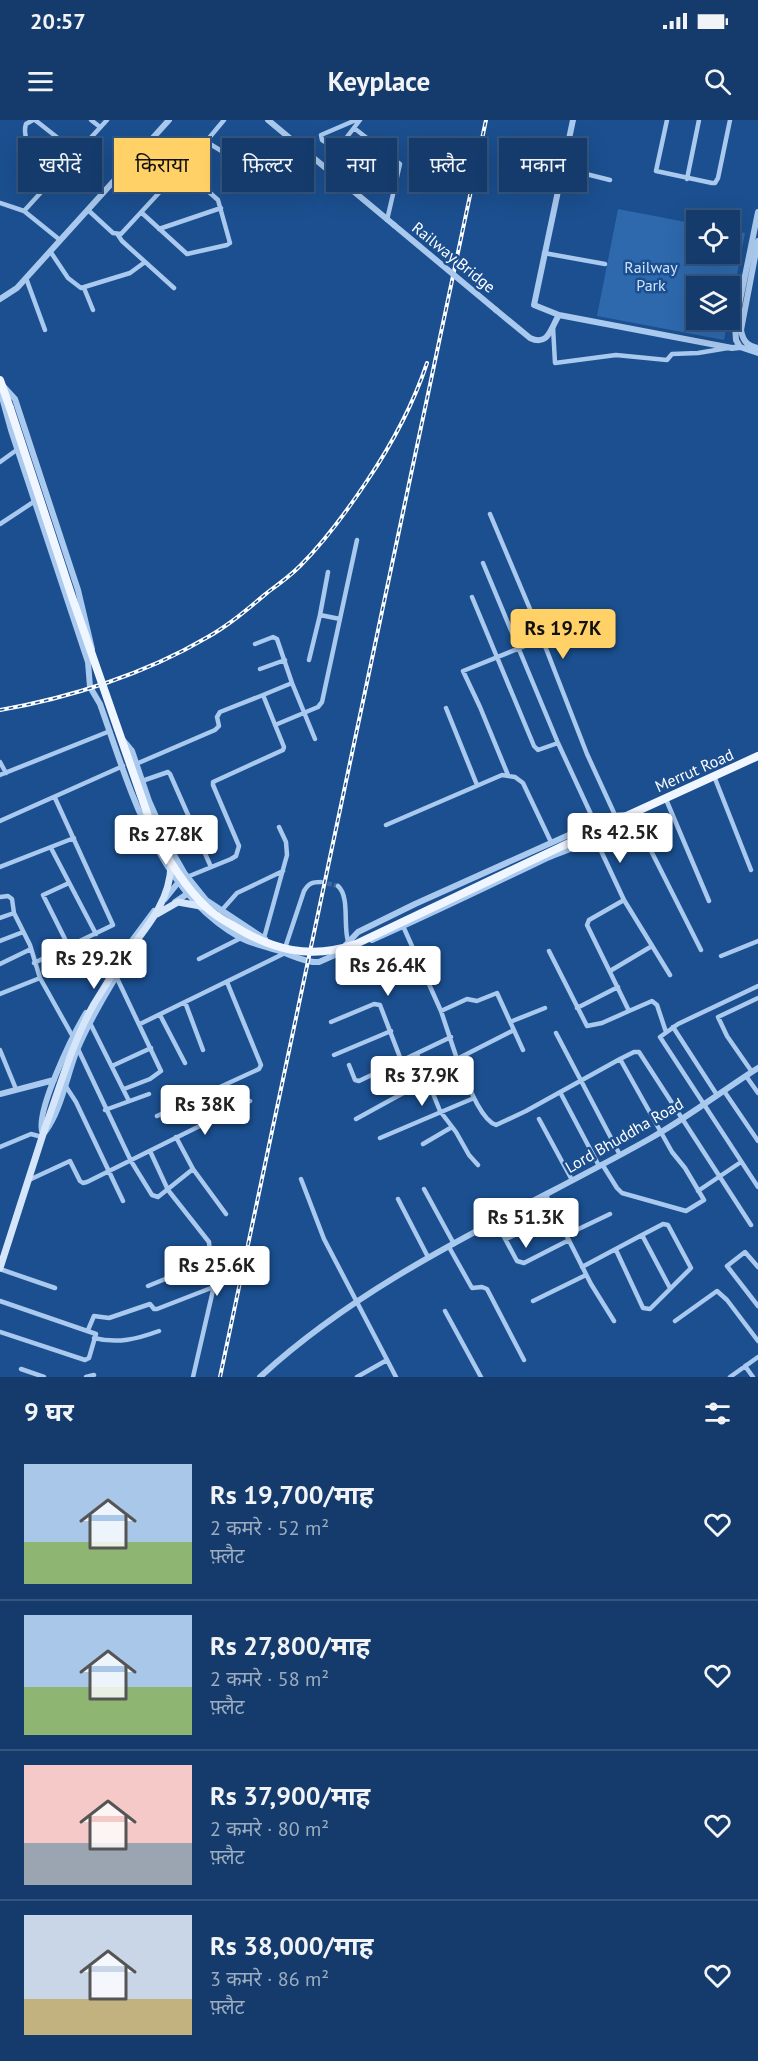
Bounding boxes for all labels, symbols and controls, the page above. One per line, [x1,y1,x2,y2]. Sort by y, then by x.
text: 20:57 [30,7,86,35]
text: Keyplace [328,64,430,98]
icon: menu [24,65,57,98]
icon: search [701,65,734,98]
chip: खरीदें [18,138,102,192]
chip: किराया [114,138,210,192]
chip: फ़िल्टर [222,138,314,192]
chip: नया [326,138,397,192]
chip: फ़्लैट [409,138,487,192]
chip: मकान [499,138,587,192]
map controls [686,210,740,330]
button: locate [686,210,740,264]
street label: Railway Bridge [408,217,500,297]
park label: Railway Park [624,257,678,295]
button: layers [686,276,740,330]
pin: Rs 19.7K [501,609,625,660]
text: Rs 19.7K [525,615,601,641]
street label: Merrut Road [652,744,736,796]
pin: Rs 42.5K [558,813,682,864]
pin: Rs 27.8K [104,815,228,866]
text: Rs 42.5K [582,819,658,845]
text: Rs 27.8K [129,821,203,847]
pin: Rs 29.2K [32,939,156,990]
text: Rs 29.2K [56,945,132,971]
pin: Rs 26.4K [326,946,450,997]
text: Rs 26.4K [350,952,426,978]
pin: Rs 37.9K [360,1056,484,1107]
text: Rs 37.9K [385,1062,459,1088]
pin: Rs 38K [156,1085,254,1136]
text: Rs 38K [175,1091,235,1117]
street label: Lord Bhuddha Road [561,1093,687,1177]
pin: Rs 51.3K [464,1198,588,1249]
text: Rs 51.3K [488,1204,564,1230]
pin: Rs 25.6K [155,1246,279,1297]
text: Rs 25.6K [179,1252,255,1278]
text: 9 घर [24,1395,74,1428]
icon: filters [701,1397,734,1430]
text: Rs 19,700/माह [210,1478,373,1511]
icon: home [72,1488,144,1560]
icon: heart [701,1508,734,1541]
text: 2 कमरे · 52 m² [210,1515,329,1541]
text: फ़्लैट [210,1543,245,1569]
text: Rs 27,800/माह [210,1629,370,1662]
icon: home [72,1639,144,1711]
icon: heart [701,1659,734,1692]
text: 2 कमरे · 58 m² [210,1666,329,1692]
text: फ़्लैट [210,1694,245,1720]
text: Rs 37,900/माह [210,1779,370,1812]
icon: home [72,1789,144,1861]
icon: heart [701,1809,734,1842]
text: 2 कमरे · 80 m² [210,1816,329,1842]
text: फ़्लैट [210,1844,245,1870]
text: Rs 38,000/माह [210,1929,373,1962]
icon: home [72,1939,144,2011]
icon: heart [701,1959,734,1992]
text: 3 कमरे · 86 m² [210,1966,329,1992]
text: फ़्लैट [210,1994,245,2020]

